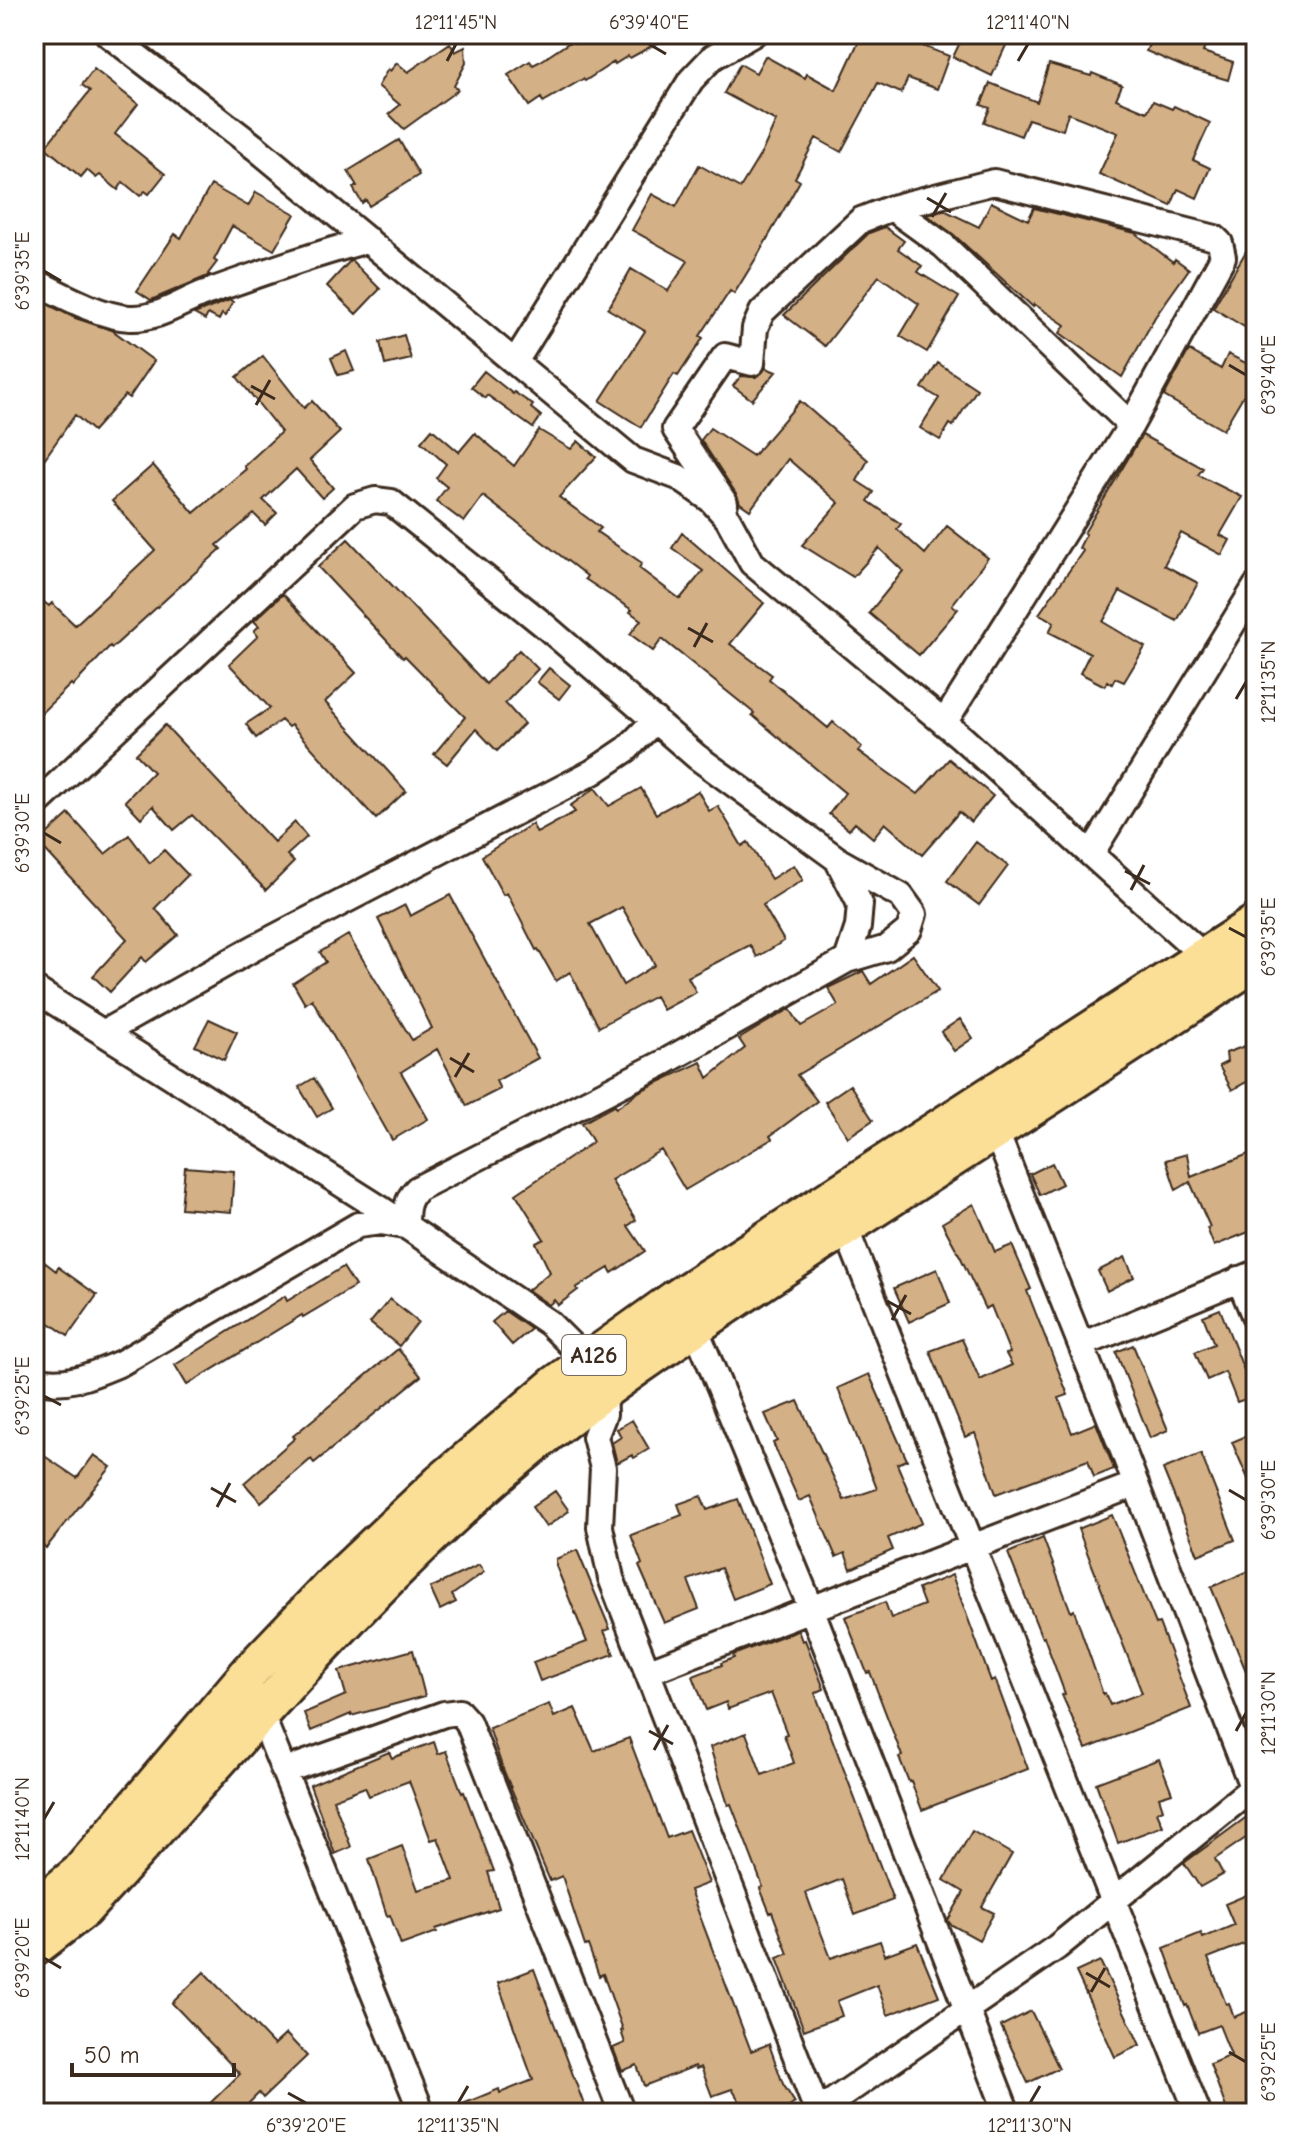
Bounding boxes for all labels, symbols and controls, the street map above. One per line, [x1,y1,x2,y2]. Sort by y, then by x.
text: 12°11'45"N [415,11,497,34]
text: 6°39'40"E [609,11,689,34]
text: 12°11'40"N [986,11,1070,34]
text: 6°39'35"E [11,232,34,310]
text: 6°39'40"E [1257,335,1280,415]
text: 12°11'35"N [1257,641,1280,723]
text: 6°39'30"E [11,793,34,873]
text: 6°39'35"E [1257,898,1280,976]
road number: A126 [562,1335,626,1375]
text: 6°39'25"E [11,1356,34,1436]
text: 6°39'30"E [1257,1460,1280,1540]
text: 12°11'30"N [1257,1671,1280,1755]
text: 12°11'40"N [11,1777,34,1861]
text: 6°39'20"E [11,1918,34,1998]
text: 6°39'25"E [1257,2022,1280,2102]
scale bar [72,2027,234,2077]
text: 50 m [84,2041,140,2069]
text: 6°39'20"E [266,2114,346,2137]
text: 12°11'35"N [417,2114,499,2137]
text: 12°11'30"N [988,2114,1072,2137]

